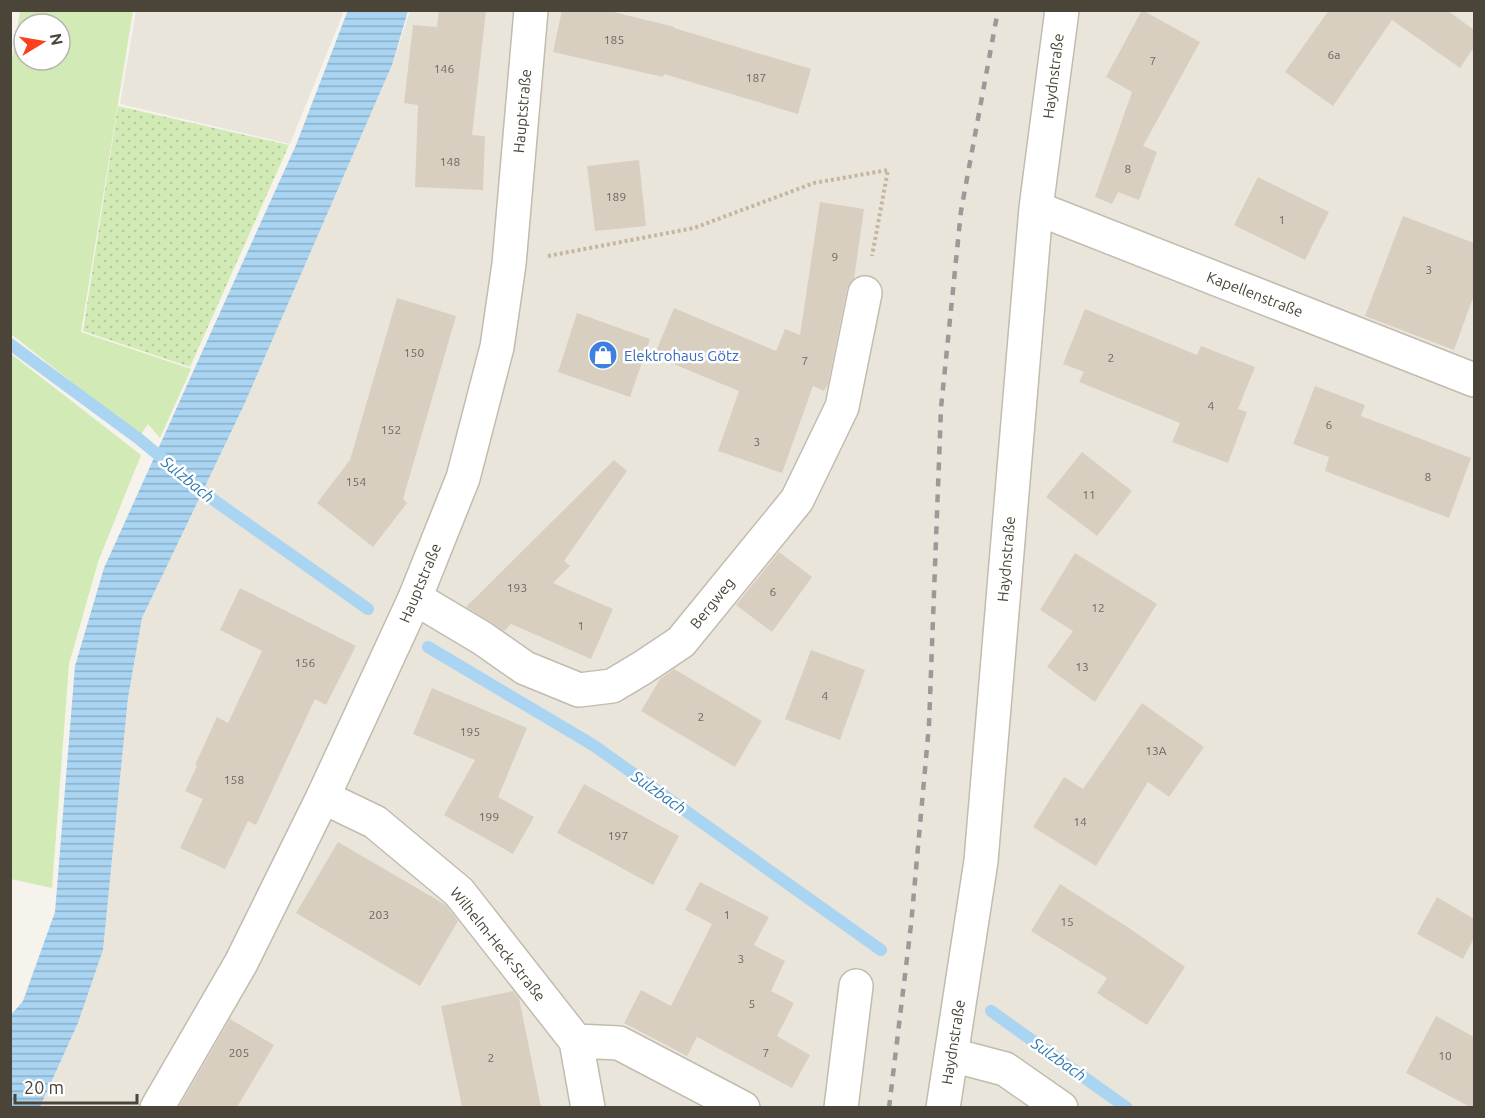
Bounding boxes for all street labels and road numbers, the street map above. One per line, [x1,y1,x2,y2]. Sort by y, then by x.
street label: Haydnstraße [1039,32,1067,120]
street label: Hauptstraße [510,68,534,154]
street label: Kapellenstraße [1204,268,1306,320]
street label: Haydnstraße [994,516,1018,602]
street label: Hauptstraße [396,541,444,625]
street label: Bergweg [686,574,738,632]
street label: Wilhelm-Heck-Straße [447,884,549,1004]
street label: Haydnstraße [938,998,968,1086]

